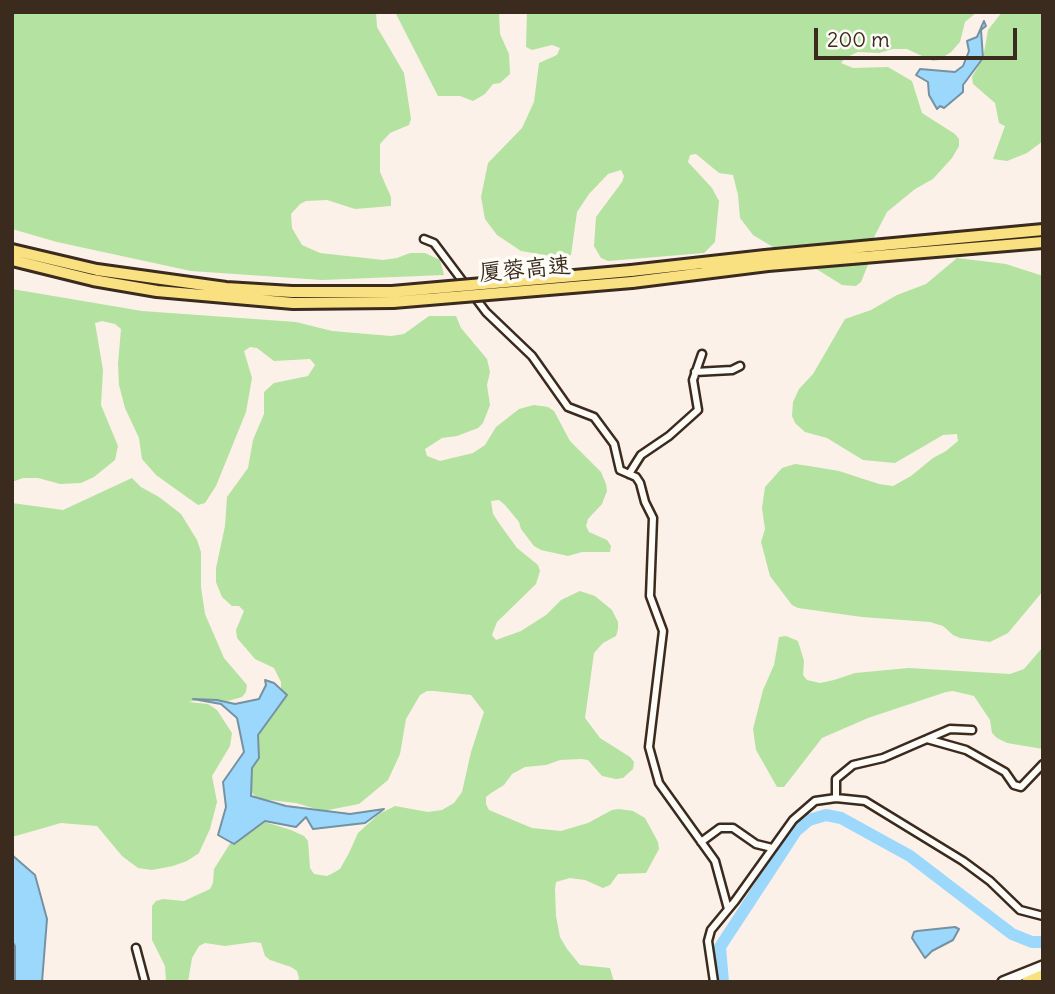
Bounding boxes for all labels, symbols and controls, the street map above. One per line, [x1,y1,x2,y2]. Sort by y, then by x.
scale bar [817,14,1020,58]
text: 200 m [827,26,890,53]
street label: 厦蓉高速 [478,252,572,288]

